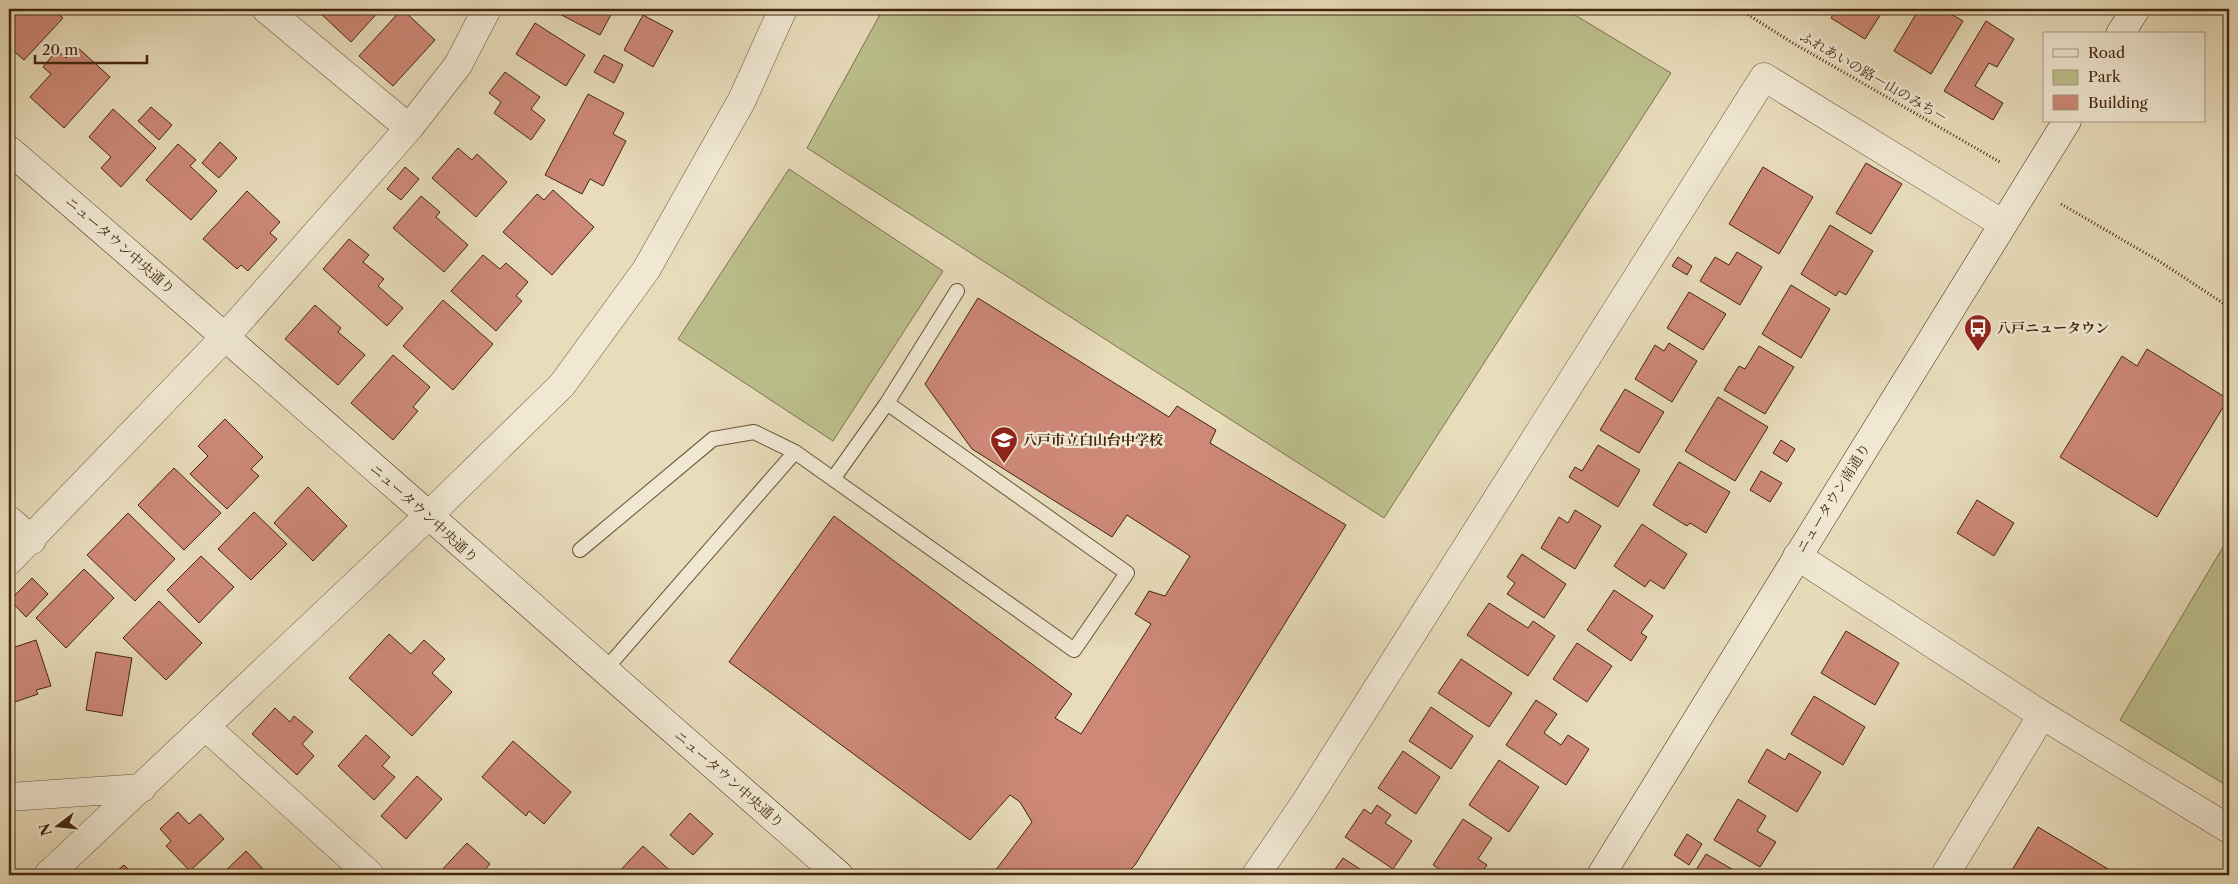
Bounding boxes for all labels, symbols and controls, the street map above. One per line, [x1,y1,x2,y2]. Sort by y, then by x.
street label: ふれあいの路－山のみち－ [1797,27,1951,127]
scale bar [35,32,148,64]
legend [2043,32,2206,122]
text: 20 m [42,40,78,59]
text: Road [2088,43,2125,62]
text: Park [2088,67,2122,86]
text: Building [2088,93,2148,112]
street label: ニュータウン中央通り [61,192,179,298]
bus stop icon: 八戸ニュータウン [1963,313,1993,352]
place label: 八戸ニュータウン [1997,319,2109,337]
school or university icon: 八戸市立白山台中学校 [989,425,1019,464]
place label: 八戸市立白山台中学校 [1023,431,1163,449]
street label: ニュータウン南通り [1792,440,1874,556]
street label: ニュータウン中央通り [366,459,482,567]
street label: ニュータウン中央通り [670,726,788,832]
north arrow [32,802,82,852]
text: N [35,821,56,838]

